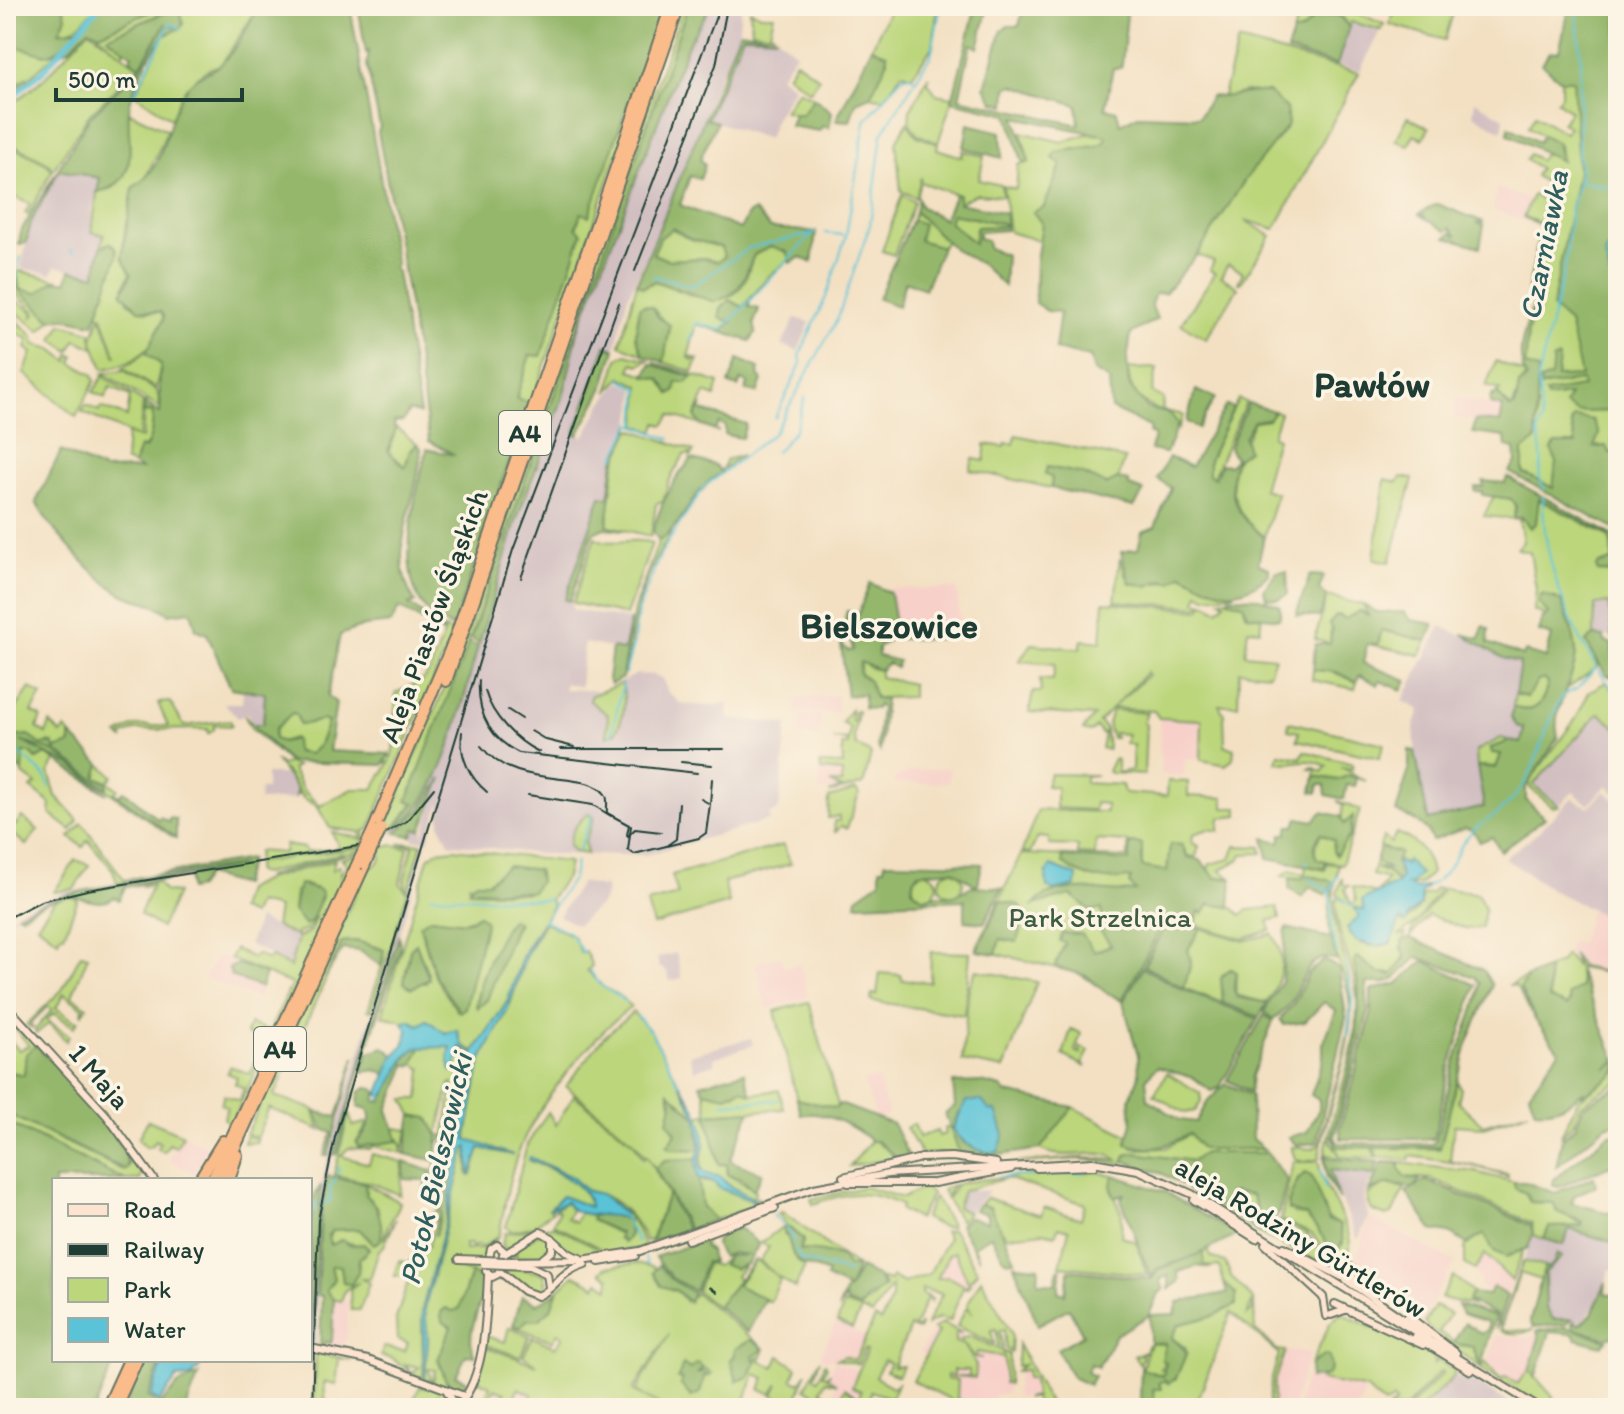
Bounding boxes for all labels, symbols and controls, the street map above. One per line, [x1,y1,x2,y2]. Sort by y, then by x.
scale bar [56,52,242,102]
text: 500 m [68,65,136,94]
water label: Czarniawka [1511,167,1576,323]
district label: Pawłów [1314,363,1430,406]
road number: A4 [499,411,551,455]
street label: Aleja Piastów Śląskich [371,485,495,747]
district label: Bielszowice [800,604,978,647]
park label: Park Strzelnica [1008,900,1192,934]
road number: A4 [254,1027,306,1071]
street label: 1 Maja [62,1036,138,1116]
water label: Potok Bielszowicki [391,1046,481,1288]
street label: aleja Rodziny Gürtlerów [1169,1149,1433,1325]
legend [52,1178,312,1362]
text: Road [124,1195,176,1224]
text: Railway [124,1235,205,1264]
text: Park [124,1275,171,1304]
text: Water [124,1315,186,1344]

